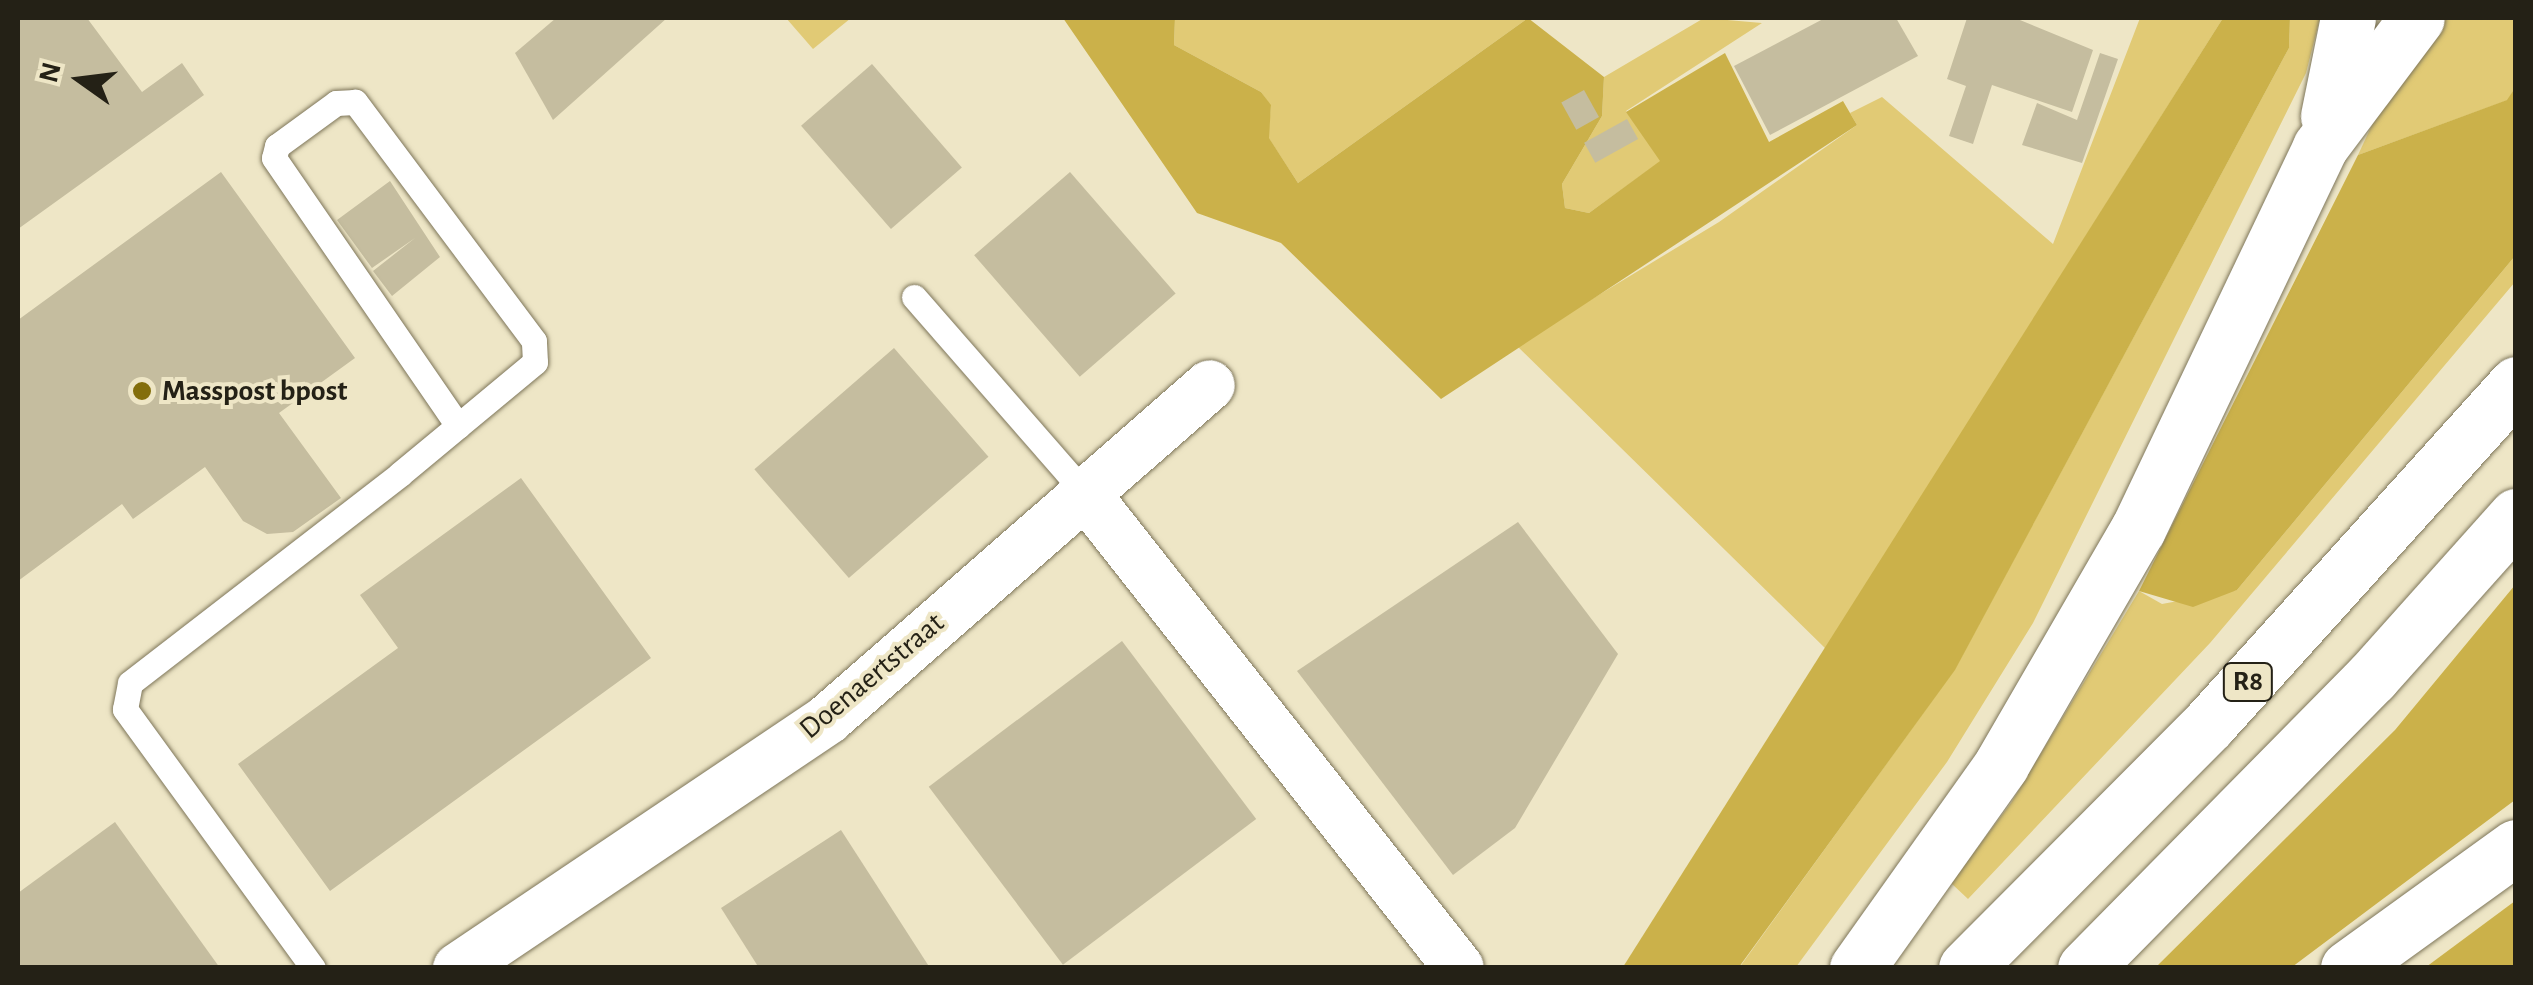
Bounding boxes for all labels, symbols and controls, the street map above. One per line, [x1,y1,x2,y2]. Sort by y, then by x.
north arrow [30,30,130,130]
text: N [35,60,67,86]
place label: Masspost bpost [162,373,347,409]
marker: Masspost bpost [131,380,153,402]
street label: Doenaertstraat [792,605,952,747]
road number: R8 [2220,659,2276,705]

